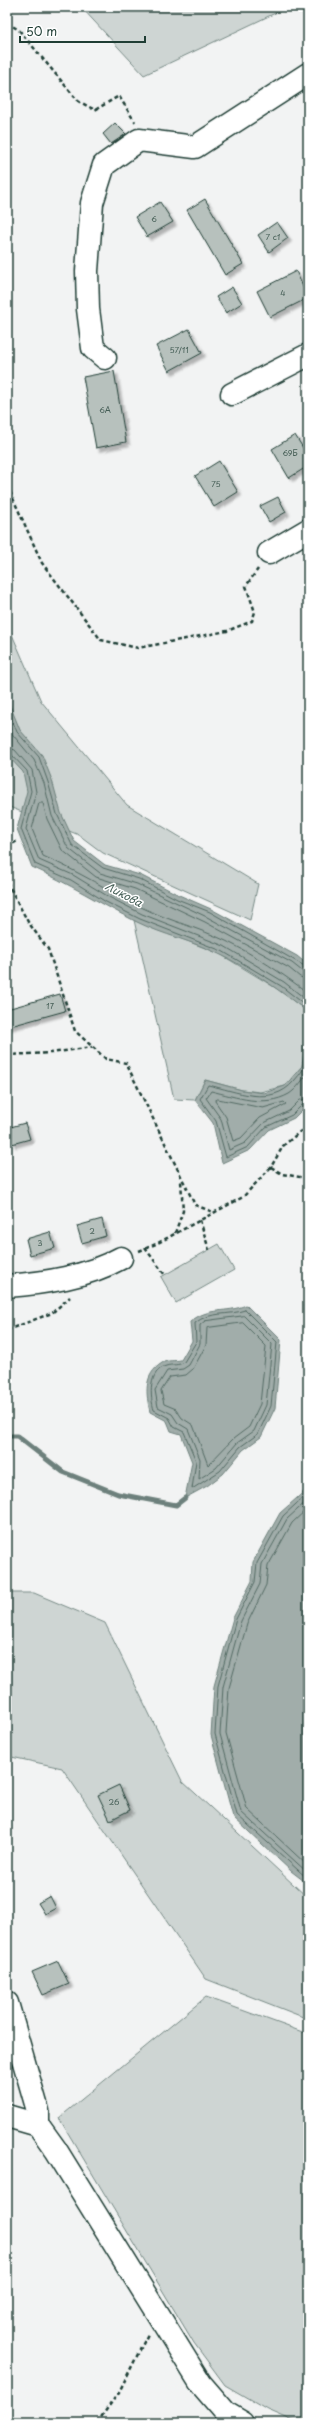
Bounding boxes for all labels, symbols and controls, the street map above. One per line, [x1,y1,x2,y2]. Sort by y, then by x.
scale bar [20,18,145,44]
text: 50 m [26,22,57,40]
house number: 6 [151,213,157,225]
house number: 7 с1 [266,231,281,243]
house number: 4 [280,287,286,299]
house number: 57/11 [169,344,189,356]
house number: 6А [99,404,111,416]
house number: 69Б [282,447,298,459]
house number: 75 [211,478,221,490]
water label: Ликова [102,877,147,911]
house number: 17 [46,1000,55,1012]
house number: 2 [89,1225,95,1237]
house number: 3 [37,1237,43,1249]
house number: 26 [109,1796,120,1808]

